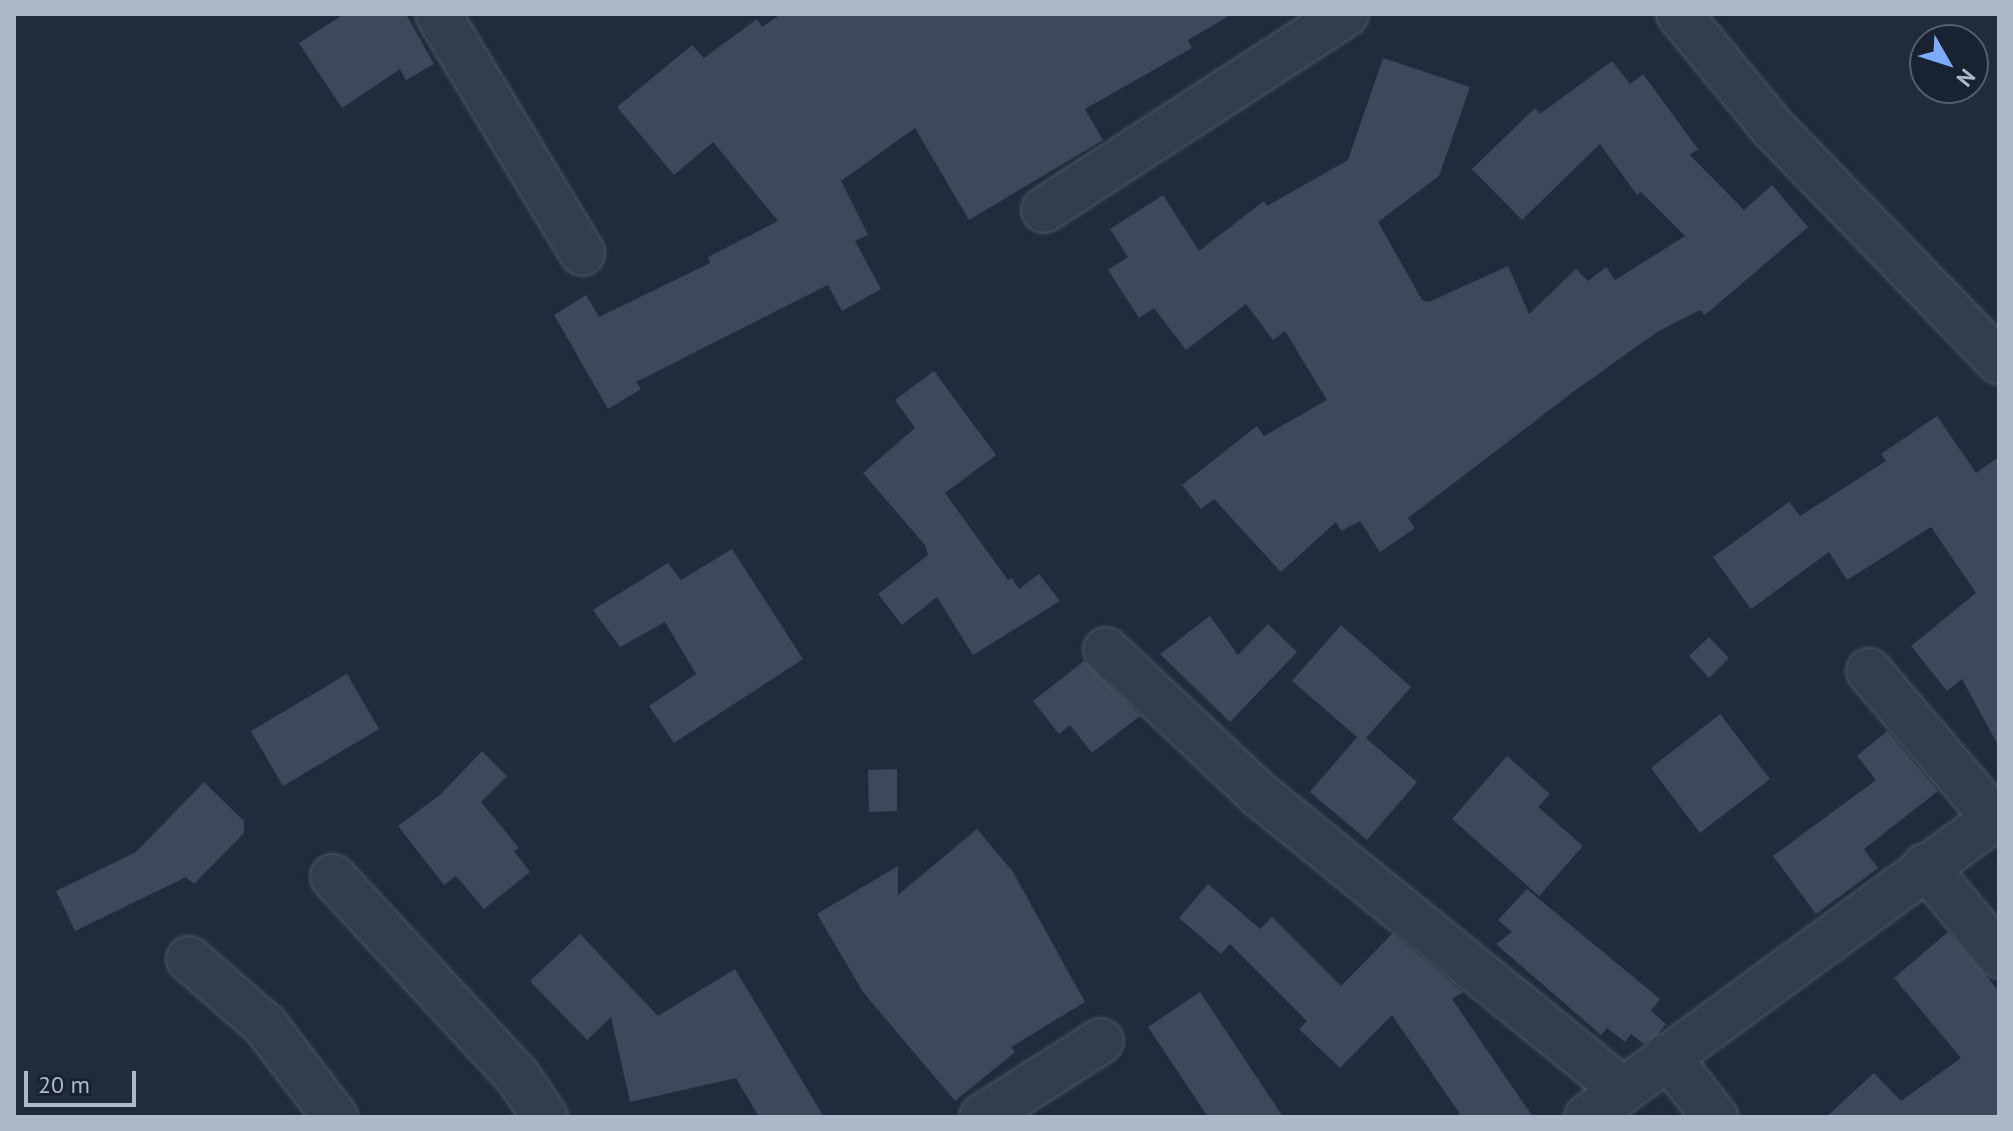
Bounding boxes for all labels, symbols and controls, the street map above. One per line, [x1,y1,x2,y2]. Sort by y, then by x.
north arrow [1909,24,1989,104]
text: N [1951,63,1982,92]
scale bar [28,1055,140,1105]
text: 20 m [38,1069,90,1100]

